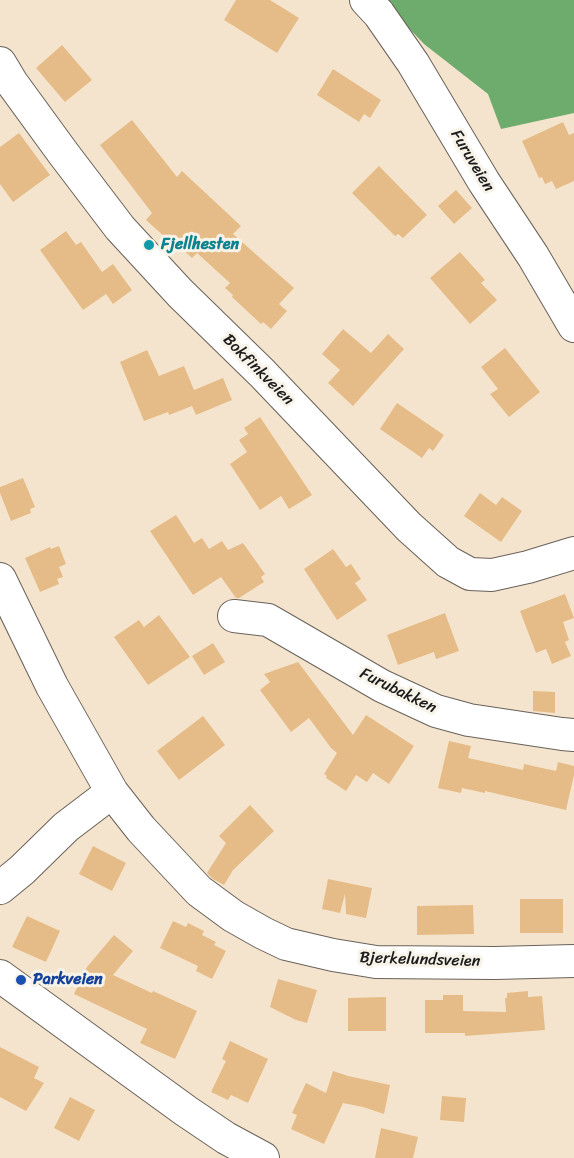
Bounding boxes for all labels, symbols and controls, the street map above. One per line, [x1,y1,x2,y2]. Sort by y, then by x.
street label: Furuveien [446,127,498,195]
place label: Fjellhesten [161,235,239,255]
marker: Fjellhesten [142,238,156,252]
street label: Bokfinkveien [218,330,298,410]
street label: Furubakken [357,664,439,718]
street label: Bjerkelundsveien [359,948,481,972]
place label: Parkveien [33,970,103,990]
marker: Parkveien [14,973,28,987]

